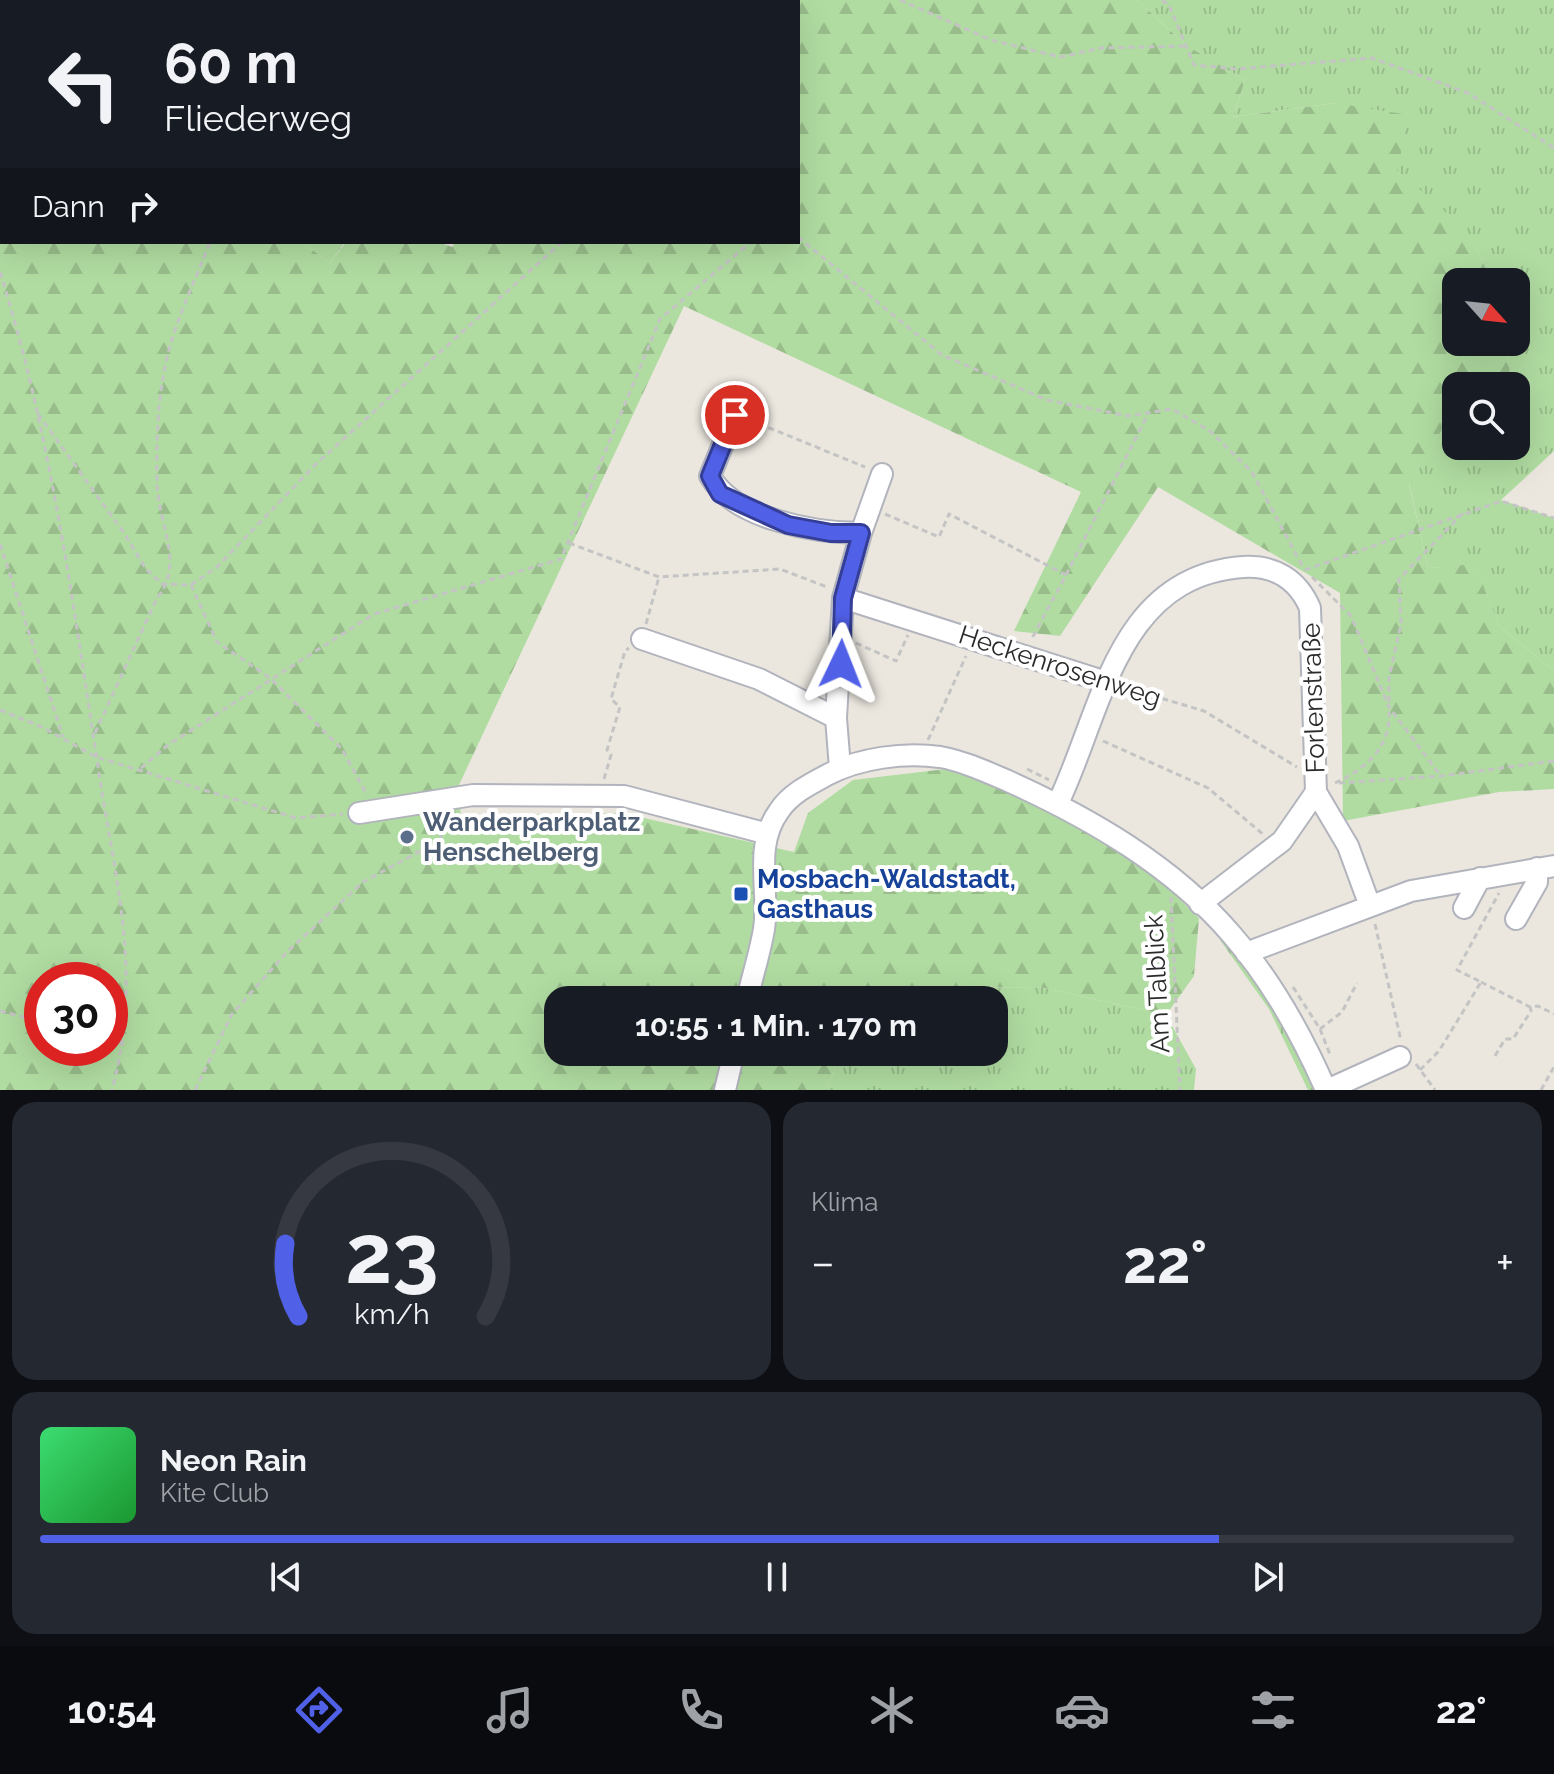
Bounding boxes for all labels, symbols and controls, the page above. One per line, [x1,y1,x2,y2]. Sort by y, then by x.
text: 60 m [164,30,298,96]
icon: left [32,32,136,136]
text: Fliederweg [164,97,352,139]
icon: right [121,184,165,228]
text: Dann [32,189,105,224]
north arrow [1442,268,1530,356]
map controls [1442,268,1530,460]
button: search [1442,372,1530,460]
pin [701,381,769,449]
icon: arrive [713,393,757,437]
street label: Heckenrosenweg [955,619,1165,713]
position arrow [799,622,883,706]
street label: Forlenstraße [1295,622,1331,774]
place label: Wanderparkplatz Henschelberg [423,807,640,867]
marker: Wanderparkplatz Henschelberg [398,828,416,846]
place label: Mosbach-Waldstadt, Gasthaus [757,864,1016,924]
marker: Mosbach-Waldstadt, Gasthaus [732,885,750,903]
street label: Am Talblick [1138,914,1176,1054]
speed limit sign: 30 [24,962,128,1066]
text: 10:55 · 1 Min. · 170 m [635,1008,917,1043]
text: Klima [811,1187,879,1217]
text: 23 [345,1205,438,1302]
text: 22° [1123,1227,1207,1297]
text: − [811,1237,835,1288]
text: + [1496,1237,1514,1288]
text: km/h [354,1297,429,1331]
text: Neon Rain [160,1443,307,1478]
text: Kite Club [160,1478,269,1508]
icon: previous [264,1555,308,1599]
icon: pause [755,1555,799,1599]
icon: next [1246,1555,1290,1599]
icon: directions [291,1682,347,1738]
icon: music [482,1682,538,1738]
icon: phone [673,1682,729,1738]
icon: climate [864,1682,920,1738]
icon: car [1054,1682,1110,1738]
icon: filters [1245,1682,1301,1738]
text: 10:54 [67,1689,157,1731]
text: 22° [1436,1689,1487,1731]

